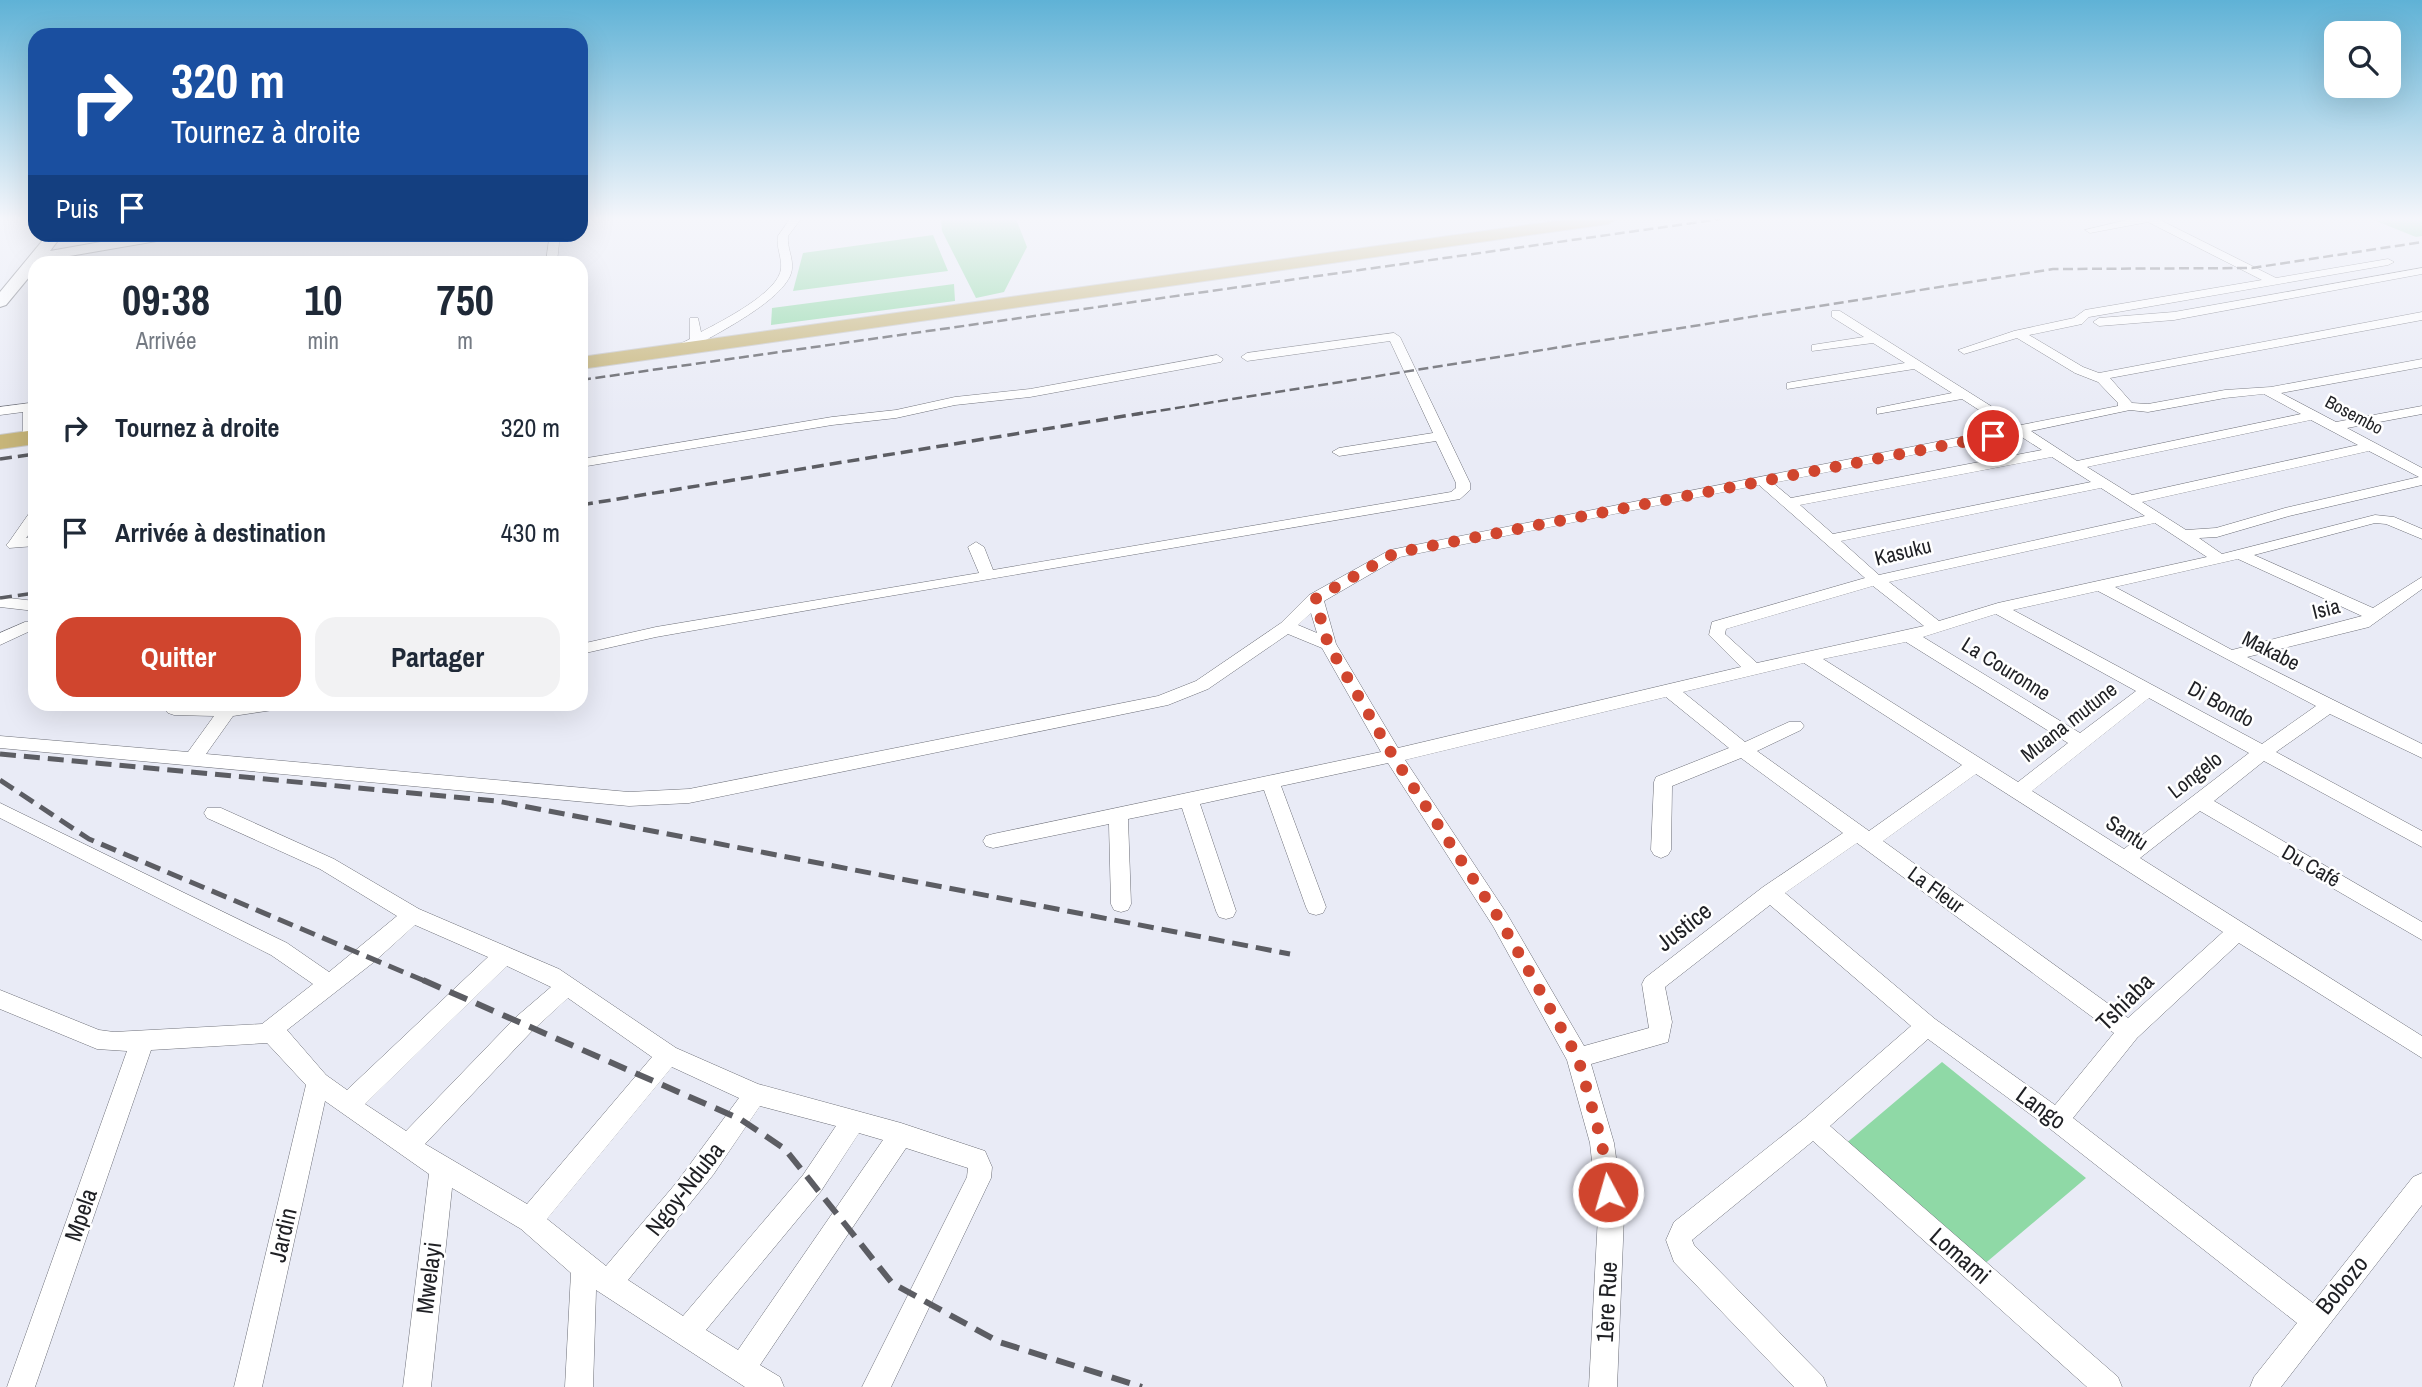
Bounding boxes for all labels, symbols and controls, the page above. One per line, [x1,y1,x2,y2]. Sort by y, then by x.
map controls [2324,21,2401,98]
button: search [2324,21,2401,98]
text: 320 m [171,47,285,113]
icon: right [56,56,147,147]
text: Tournez à droite [171,110,361,153]
icon: arrive [113,189,151,227]
text: Puis [56,191,99,226]
text: 09:38 [122,272,210,328]
text: 10 [304,272,342,328]
text: 750 [436,272,494,328]
text: Arrivée [136,325,196,356]
text: min [308,325,339,356]
text: m [457,325,473,356]
street label: Bosembo [2321,389,2388,440]
pin [1963,406,2023,466]
icon: right [56,409,94,447]
text: Tournez à droite [115,410,279,445]
text: 320 m [501,410,560,445]
icon: arrive [1974,417,2012,455]
icon: arrive [56,514,94,552]
text: Arrivée à destination [115,515,326,550]
text: 430 m [501,515,560,550]
street label: Kasuku [1872,530,1934,573]
street label: Isia [2309,591,2343,626]
button: Quitter [56,617,301,697]
button: Partager [315,617,560,697]
street label: Makabe [2237,624,2305,677]
street label: La Couronne [1956,630,2056,707]
street label: Di Bondo [2183,673,2260,734]
street label: Muana mutune [2015,675,2123,768]
street label: Longelo [2162,744,2228,805]
street label: Santu [2100,808,2154,857]
street label: Du Café [2277,837,2346,894]
street label: La Fleur [1902,859,1971,920]
street label: Justice [1649,894,1718,958]
street label: Tshiaba [2088,965,2160,1037]
street label: Lango [2010,1078,2073,1136]
street label: Ngoy-Nduba [638,1135,731,1242]
position arrow [1571,1155,1645,1229]
street label: Mpela [56,1184,104,1245]
street label: Jardin [260,1205,304,1265]
street label: Lomami [1923,1220,1998,1291]
street label: Mwelayi [408,1240,448,1316]
street label: Bobozo [2308,1248,2375,1320]
street label: 1ère Rue [1588,1261,1624,1343]

